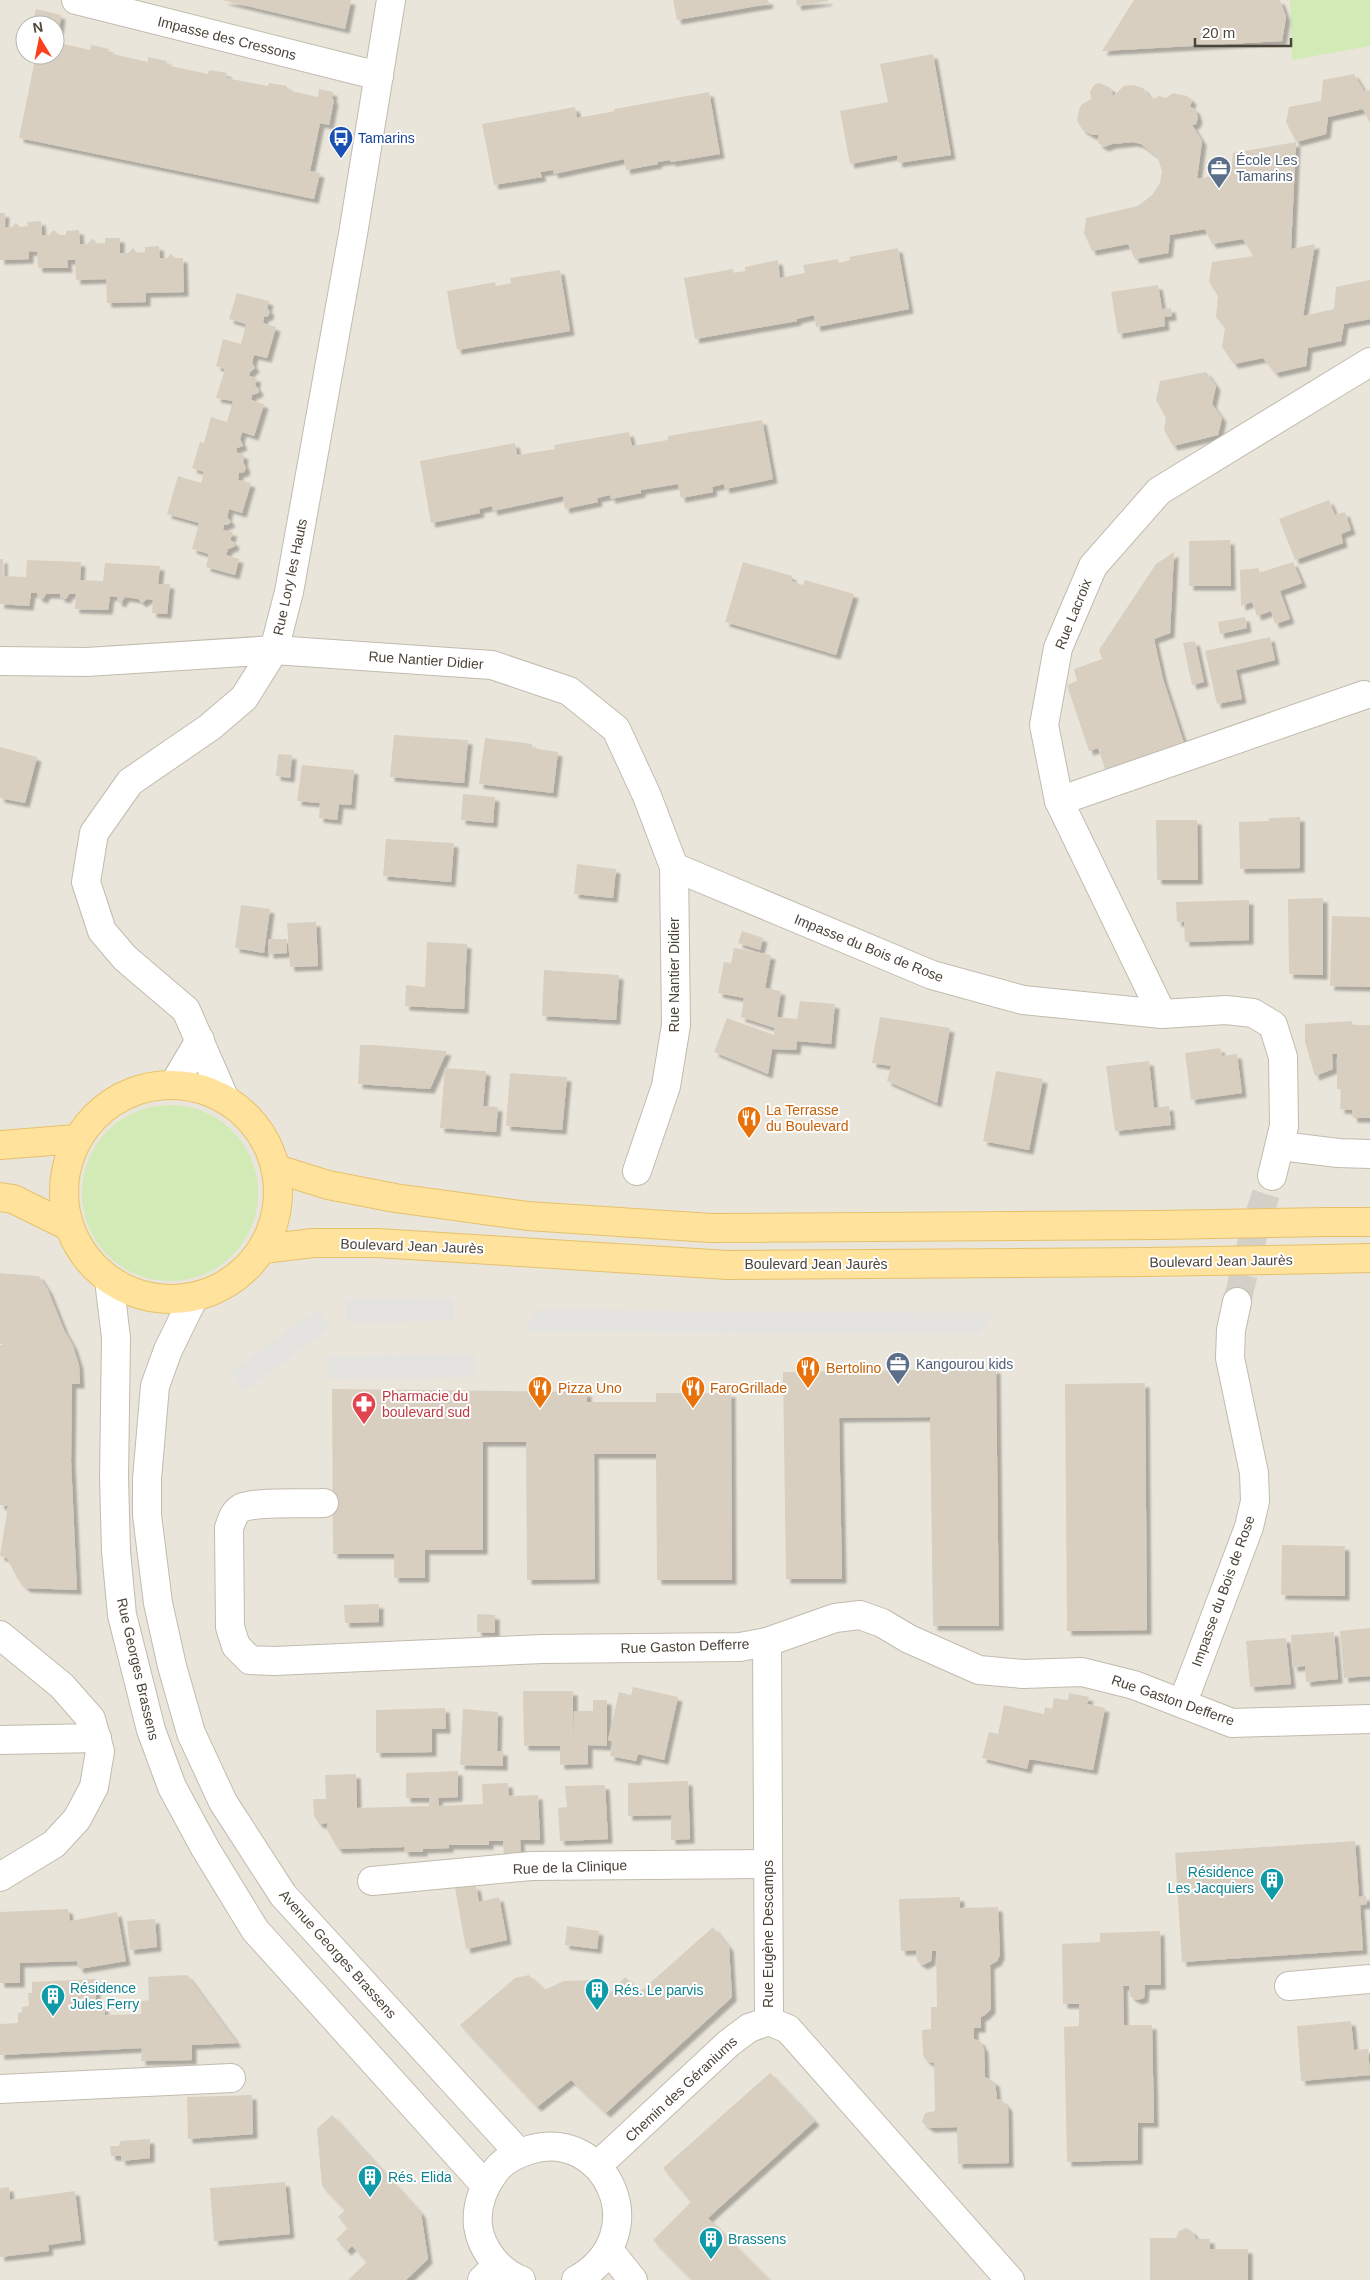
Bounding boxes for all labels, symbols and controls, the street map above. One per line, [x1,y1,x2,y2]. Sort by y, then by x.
street label: Impasse des Cressons [156,13,298,63]
north arrow [15,15,65,65]
scale bar [1195,15,1291,47]
text: N [31,18,44,36]
text: 20 m [1202,24,1235,41]
bus stop icon: Tamarins [328,125,354,159]
place label: Tamarins [358,130,415,146]
place label: École Les Tamarins [1236,152,1297,184]
office icon: École Les Tamarins [1206,155,1232,189]
street label: Rue Lory les Hauts [270,517,310,637]
street label: Rue Lacroix [1052,576,1094,652]
street label: Rue Nantier Didier [368,648,484,672]
street label: Impasse du Bois de Rose [792,911,946,985]
street label: Rue Nantier Didier [666,917,682,1033]
place label: La Terrasse du Boulevard [766,1102,849,1134]
restaurant icon: La Terrasse du Boulevard [736,1105,762,1139]
street label: Boulevard Jean Jaurès [340,1236,484,1256]
street label: Boulevard Jean Jaurès [1149,1252,1293,1270]
street label: Boulevard Jean Jaurès [744,1256,888,1272]
office icon: Kangourou kids [885,1351,911,1385]
restaurant icon: Bertolino [795,1355,821,1389]
place label: Kangourou kids [916,1356,1013,1372]
place label: Bertolino [826,1360,881,1376]
restaurant icon: Pizza Uno [527,1375,553,1409]
restaurant icon: FaroGrillade [680,1375,706,1409]
place label: Pizza Uno [558,1380,622,1396]
place label: FaroGrillade [710,1380,787,1396]
place label: Pharmacie du boulevard sud [382,1388,470,1420]
pharmacy icon: Pharmacie du boulevard sud [351,1391,377,1425]
street label: Impasse du Bois de Rose [1188,1513,1258,1669]
street label: Rue Georges Brassens [114,1596,162,1742]
street label: Rue Gaston Defferre [620,1636,750,1656]
street label: Rue Gaston Defferre [1109,1671,1237,1729]
street label: Rue de la Clinique [513,1857,628,1877]
street label: Rue Eugène Descamps [760,1860,776,2008]
place label: Résidence Les Jacquiers [1168,1864,1254,1896]
building icon: Résidence Les Jacquiers [1259,1867,1285,1901]
street label: Avenue Georges Brassens [276,1887,400,2021]
building icon: Rés. Le parvis [584,1977,610,2011]
place label: Résidence Jules Ferry [70,1980,139,2012]
place label: Rés. Le parvis [614,1982,703,1998]
building icon: Résidence Jules Ferry [40,1983,66,2017]
street label: Chemin des Géraniums [622,2033,740,2145]
building icon: Rés. Elida [357,2164,383,2198]
place label: Rés. Elida [388,2169,452,2185]
building icon: Brassens [698,2226,724,2260]
place label: Brassens [728,2231,786,2247]

